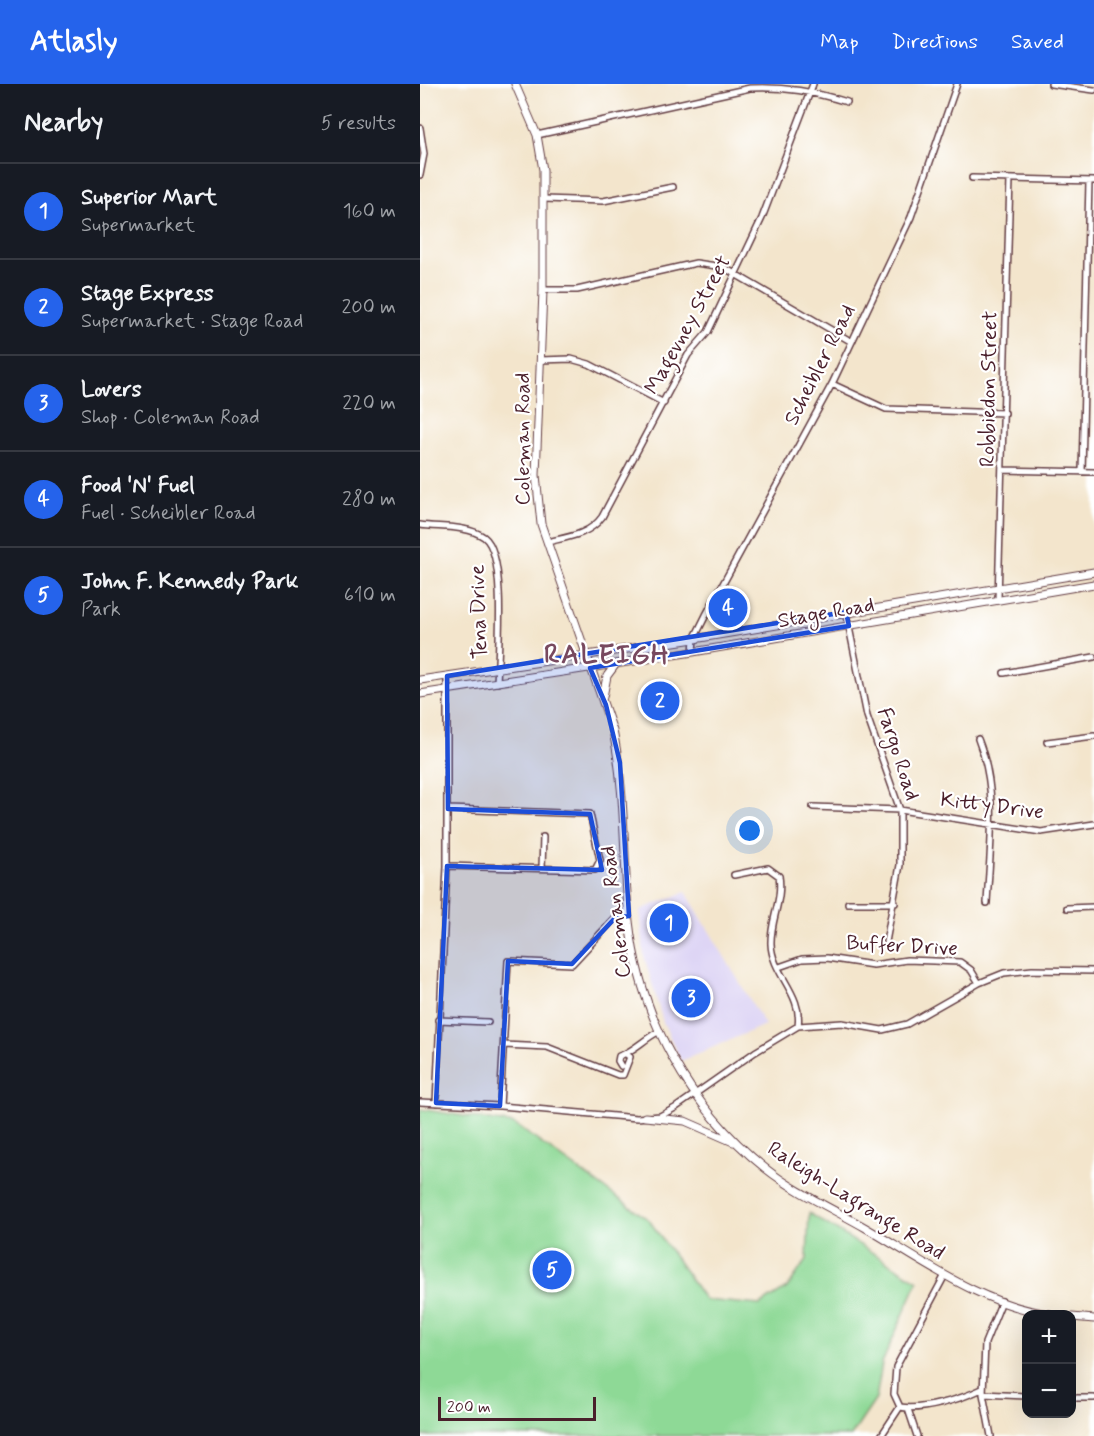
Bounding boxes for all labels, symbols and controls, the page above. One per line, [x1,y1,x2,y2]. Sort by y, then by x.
text: Atlasly [30,24,118,61]
text: Map [820,28,859,56]
text: Directions [892,28,978,56]
text: Saved [1011,28,1064,56]
text: Nearby [24,106,103,140]
text: 5 results [321,110,396,137]
text: Superior Mart [81,184,217,212]
text: 1 [39,198,48,225]
text: 160 m [343,198,396,225]
text: Supermarket [81,212,195,239]
street label: Magevney Street [638,250,740,401]
text: Stage Express [81,280,214,308]
text: 2 [39,294,48,321]
text: 200 m [341,294,396,321]
street label: Scheibler Road [778,300,862,430]
text: Supermarket · Stage Road [81,308,303,335]
street label: Robbiedon Street [974,310,1004,467]
street label: Coleman Road [509,372,537,506]
text: Lovers [81,376,142,404]
text: 3 [39,390,48,417]
text: 220 m [342,390,396,417]
text: Shop · Coleman Road [81,404,260,431]
text: Food 'N' Fuel [81,472,195,500]
text: 4 [38,486,49,513]
text: 280 m [342,486,396,513]
text: Fuel · Scheibler Road [81,500,256,527]
street label: Tena Drive [463,564,495,660]
text: John F. Kennedy Park [81,568,299,596]
text: 5 [38,582,50,609]
text: 610 m [344,582,396,609]
pin: 4 [708,586,748,630]
street label: Stage Road [776,591,877,636]
text: Park [81,596,121,623]
district label: RALEIGH [544,638,670,673]
pin: 2 [640,678,680,724]
street label: Fargo Road [869,704,926,804]
street label: Kitty Drive [939,786,1045,826]
your location [735,816,764,845]
street label: Coleman Road [594,844,638,980]
pin: 1 [650,900,688,946]
street label: Buffer Drive [846,929,958,963]
pin: 3 [672,976,710,1020]
street label: Raleigh-Lagrange Road [761,1135,950,1269]
pin: 5 [532,1248,572,1292]
map controls [1022,1310,1076,1418]
button: + [1022,1310,1076,1364]
button: − [1022,1364,1076,1418]
scale bar [438,1394,596,1422]
text: 200 m [447,1397,491,1418]

